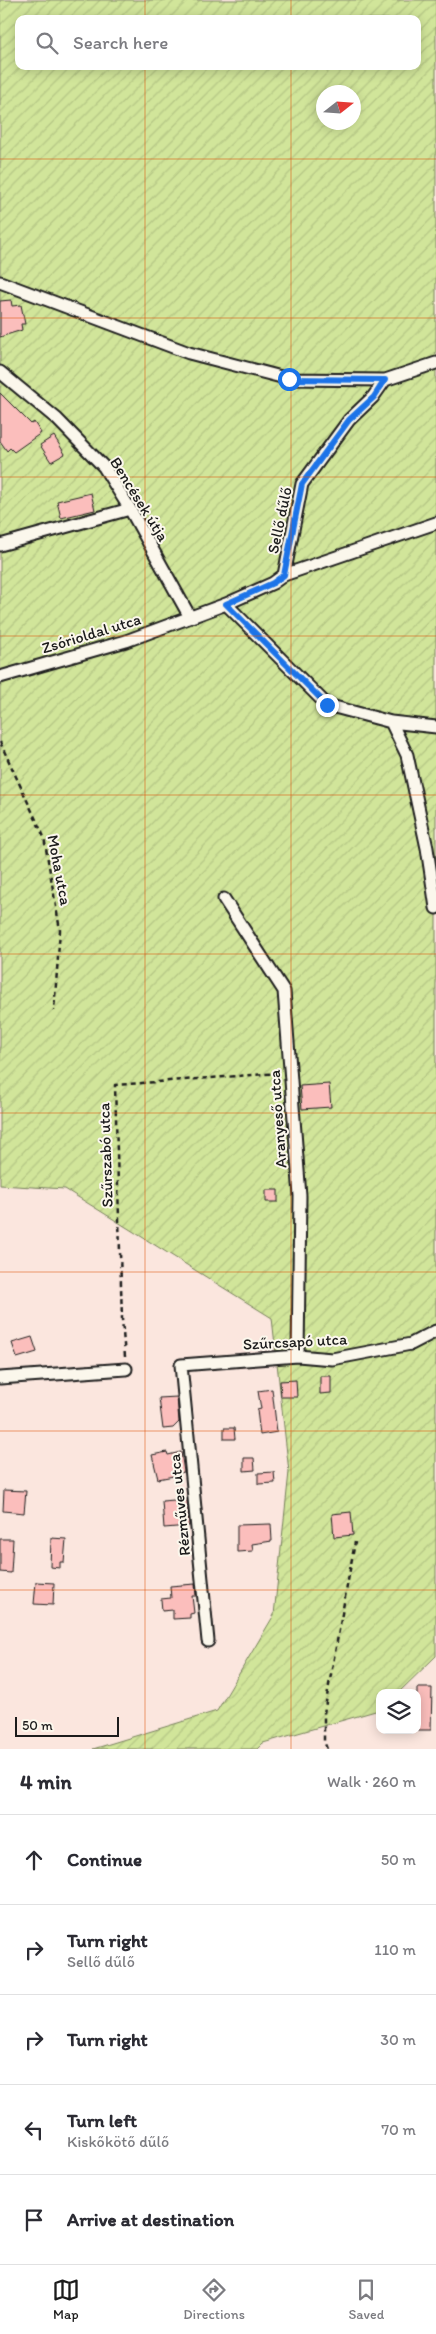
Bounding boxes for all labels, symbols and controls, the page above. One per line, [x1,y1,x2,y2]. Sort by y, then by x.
search box [15,15,421,70]
icon: search [33,29,61,57]
text: Search here [73,31,168,54]
north arrow [316,85,361,130]
route start [278,368,301,391]
street label: Bencések útja [106,454,173,545]
street label: Sellő dűlő [263,485,296,555]
street label: Zsórioldal utca [39,609,143,658]
route end [316,694,339,717]
street label: Moha utca [43,833,76,908]
street label: Aranyeső utca [265,1069,290,1169]
street label: Szűrszabó utca [94,1102,117,1208]
street label: Szűrcsapó utca [242,1329,348,1354]
street label: Rézműves utca [165,1452,194,1557]
map controls [376,1689,421,1734]
button: layers [376,1689,421,1734]
scale bar [15,1714,119,1737]
text: 50 m [22,1717,53,1734]
text: 4 min [20,1769,72,1794]
text: Walk · 260 m [327,1772,416,1791]
icon: ahead [20,1846,48,1874]
text: Continue [67,1848,142,1871]
text: 50 m [381,1850,416,1869]
text: Turn right [67,1929,148,1952]
icon: right [20,1936,48,1964]
text: 110 m [374,1940,416,1959]
text: Sellő dűlő [67,1952,135,1971]
icon: right [20,2026,48,2054]
text: Turn right [67,2028,148,2051]
text: 30 m [380,2030,416,2049]
text: Turn left [67,2109,137,2132]
icon: left [20,2116,48,2144]
text: 70 m [381,2120,416,2139]
text: Kiskőkötő dűlő [67,2132,169,2151]
icon: arrive [20,2206,48,2234]
text: Arrive at destination [67,2208,234,2231]
tab: Map [52,2276,80,2323]
tab: Directions [183,2276,245,2323]
tab: Saved [348,2276,384,2323]

